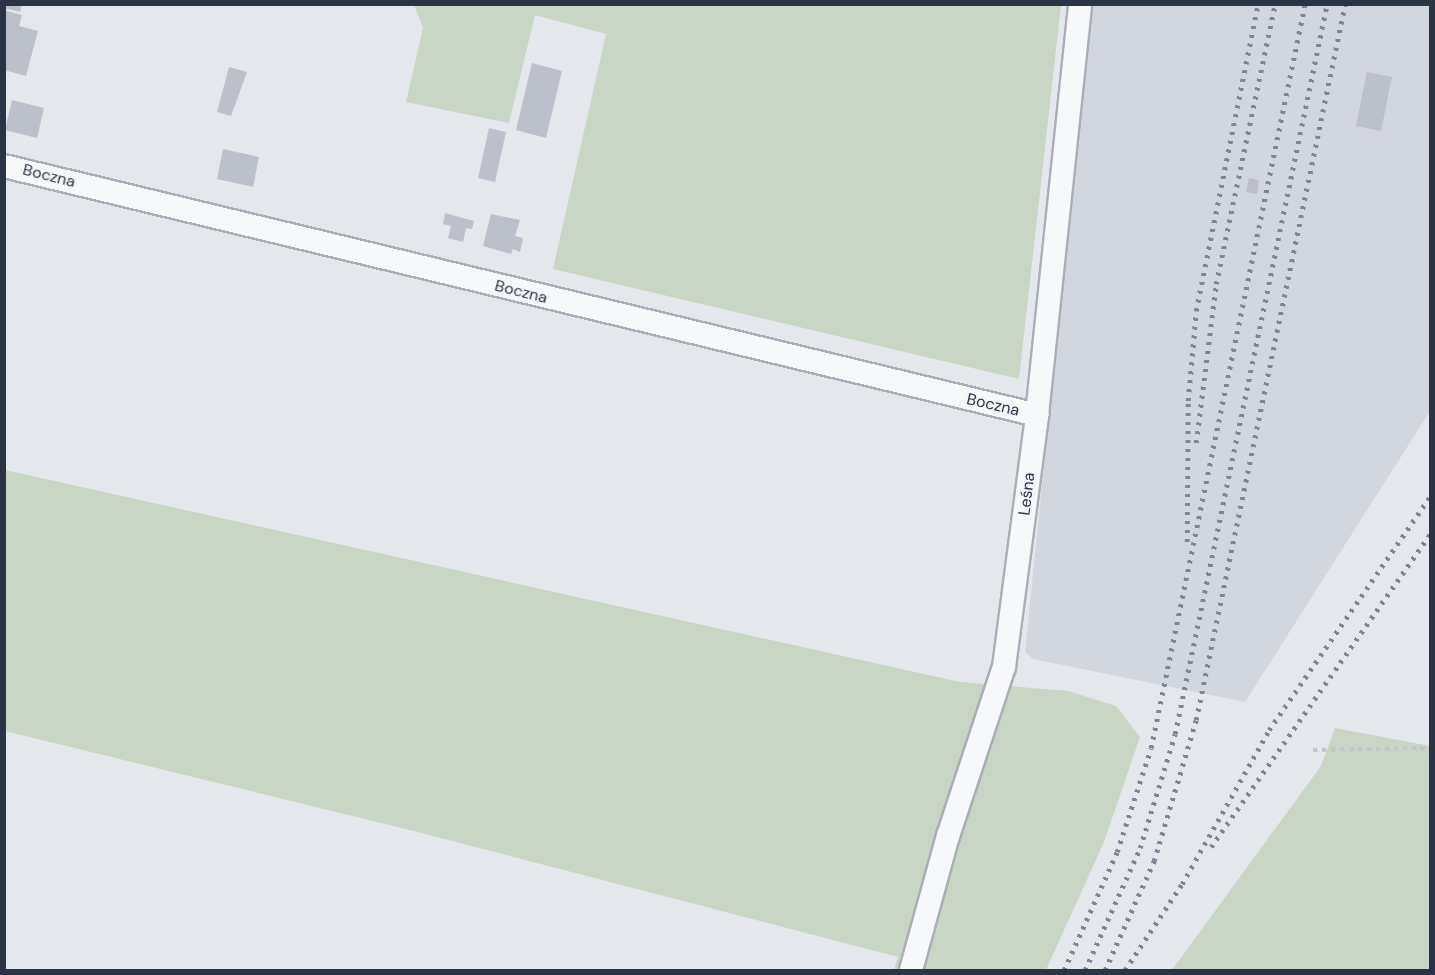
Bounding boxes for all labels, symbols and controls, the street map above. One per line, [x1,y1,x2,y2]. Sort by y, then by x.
street label: Boczna [21,160,77,192]
street label: Boczna [493,276,549,308]
street label: Boczna [965,390,1021,420]
street label: Leśna [1015,471,1039,517]

